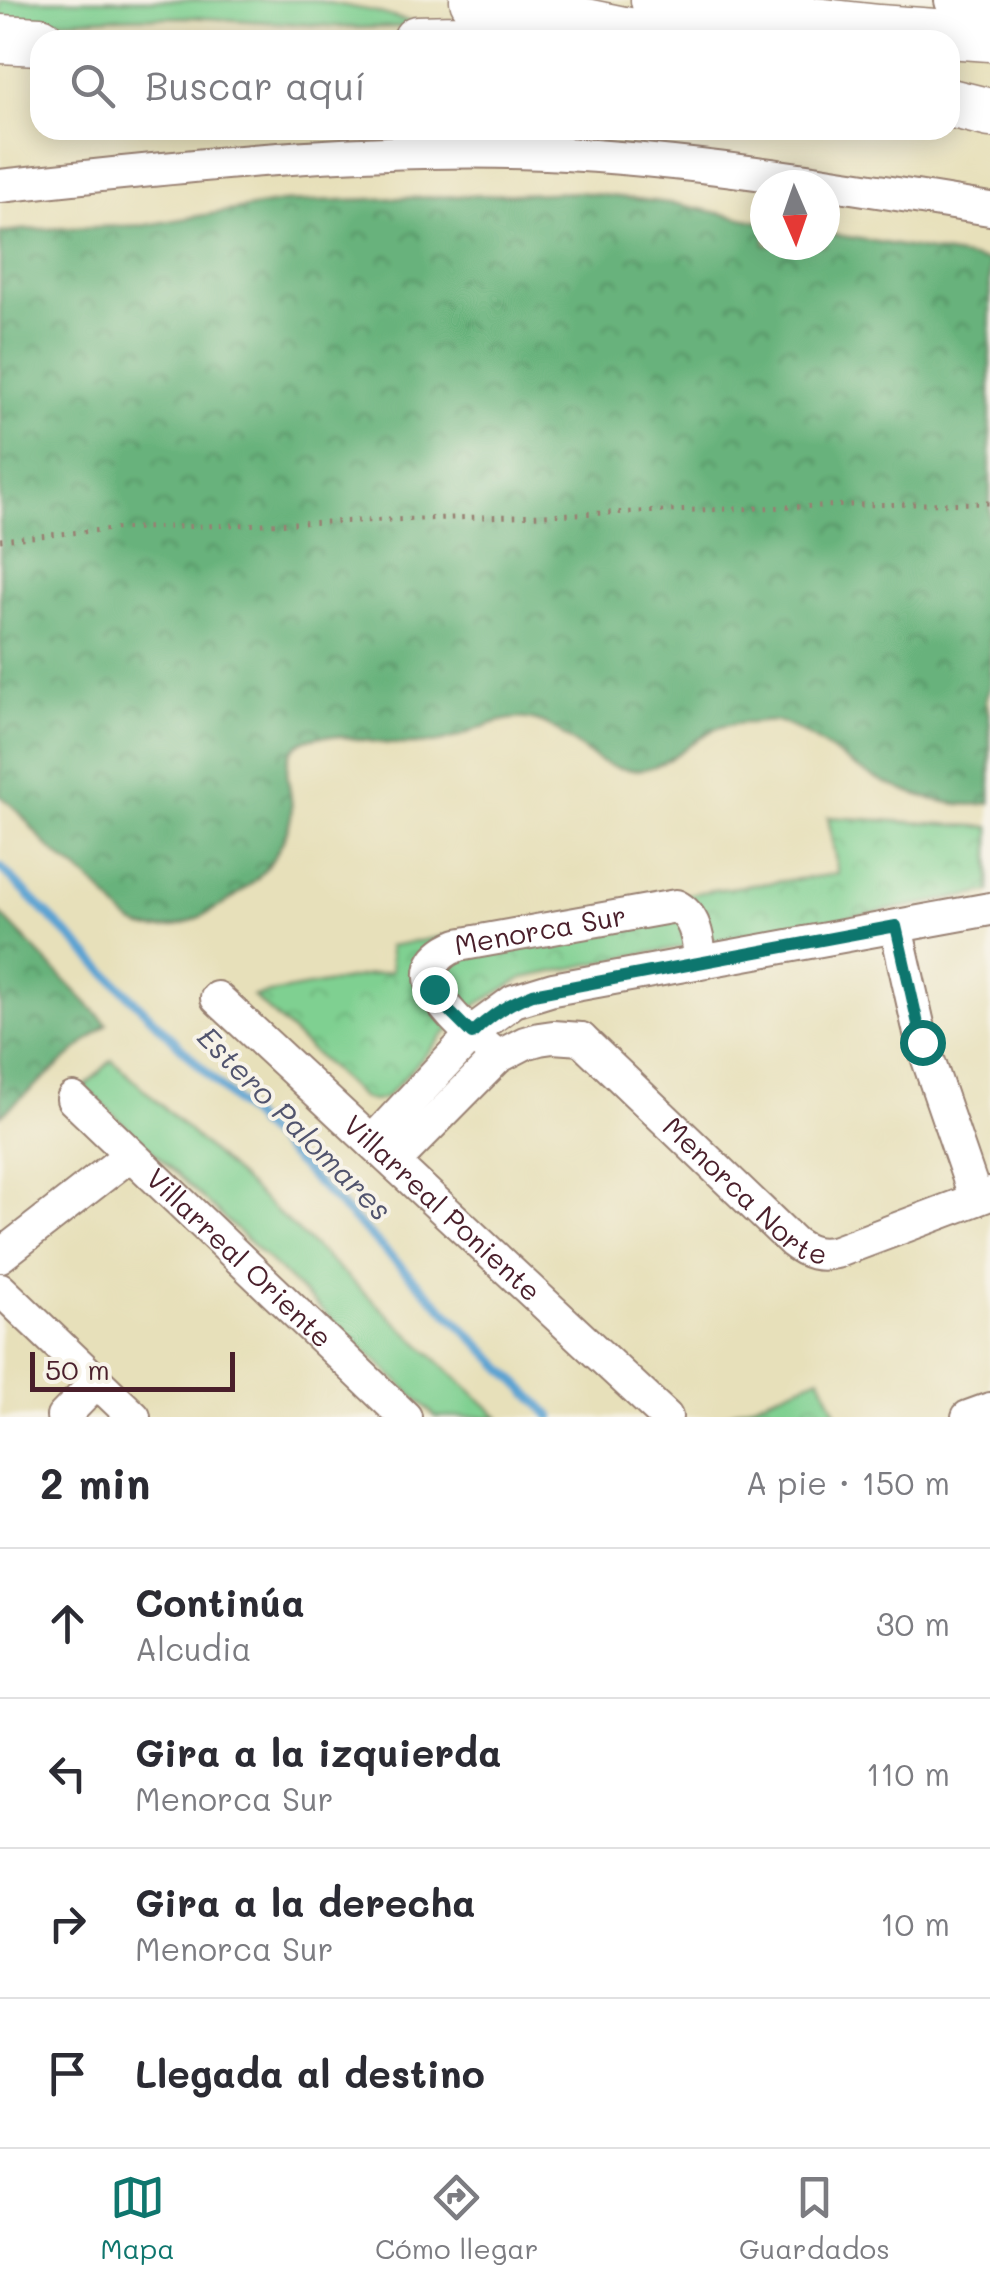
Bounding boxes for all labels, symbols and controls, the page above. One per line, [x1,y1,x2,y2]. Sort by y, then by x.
search box [30,30,960,140]
icon: search [65,58,120,113]
text: Buscar aquí [145,60,366,110]
north arrow [750,170,840,260]
street label: Menorca Sur [451,896,629,962]
route end [412,967,458,1013]
water label: Estero Palomares [190,1017,401,1228]
route start [900,1020,946,1066]
street label: Villarreal Poniente [336,1106,549,1308]
street label: Menorca Norte [656,1108,829,1271]
street label: Villarreal Oriente [139,1160,340,1355]
scale bar [30,1347,235,1392]
text: 50 m [45,1351,110,1387]
text: 2 min [40,1455,150,1510]
text: A pie · 150 m [745,1461,950,1503]
text: Continúa [135,1577,305,1627]
icon: ahead [40,1596,95,1651]
text: 30 m [876,1602,950,1644]
text: Alcudia [135,1627,252,1669]
text: Gira a la izquierda [135,1727,501,1777]
icon: left [40,1746,95,1801]
text: 110 m [866,1752,950,1794]
text: Menorca Sur [135,1777,334,1819]
text: Gira a la derecha [135,1877,475,1927]
icon: right [40,1896,95,1951]
text: 10 m [880,1902,950,1944]
text: Menorca Sur [135,1927,334,1969]
icon: arrive [40,2046,95,2101]
text: Llegada al destino [135,2048,485,2098]
tab: Mapa [100,2170,175,2266]
tab: Cómo llegar [375,2170,539,2266]
tab: Guardados [739,2170,890,2266]

